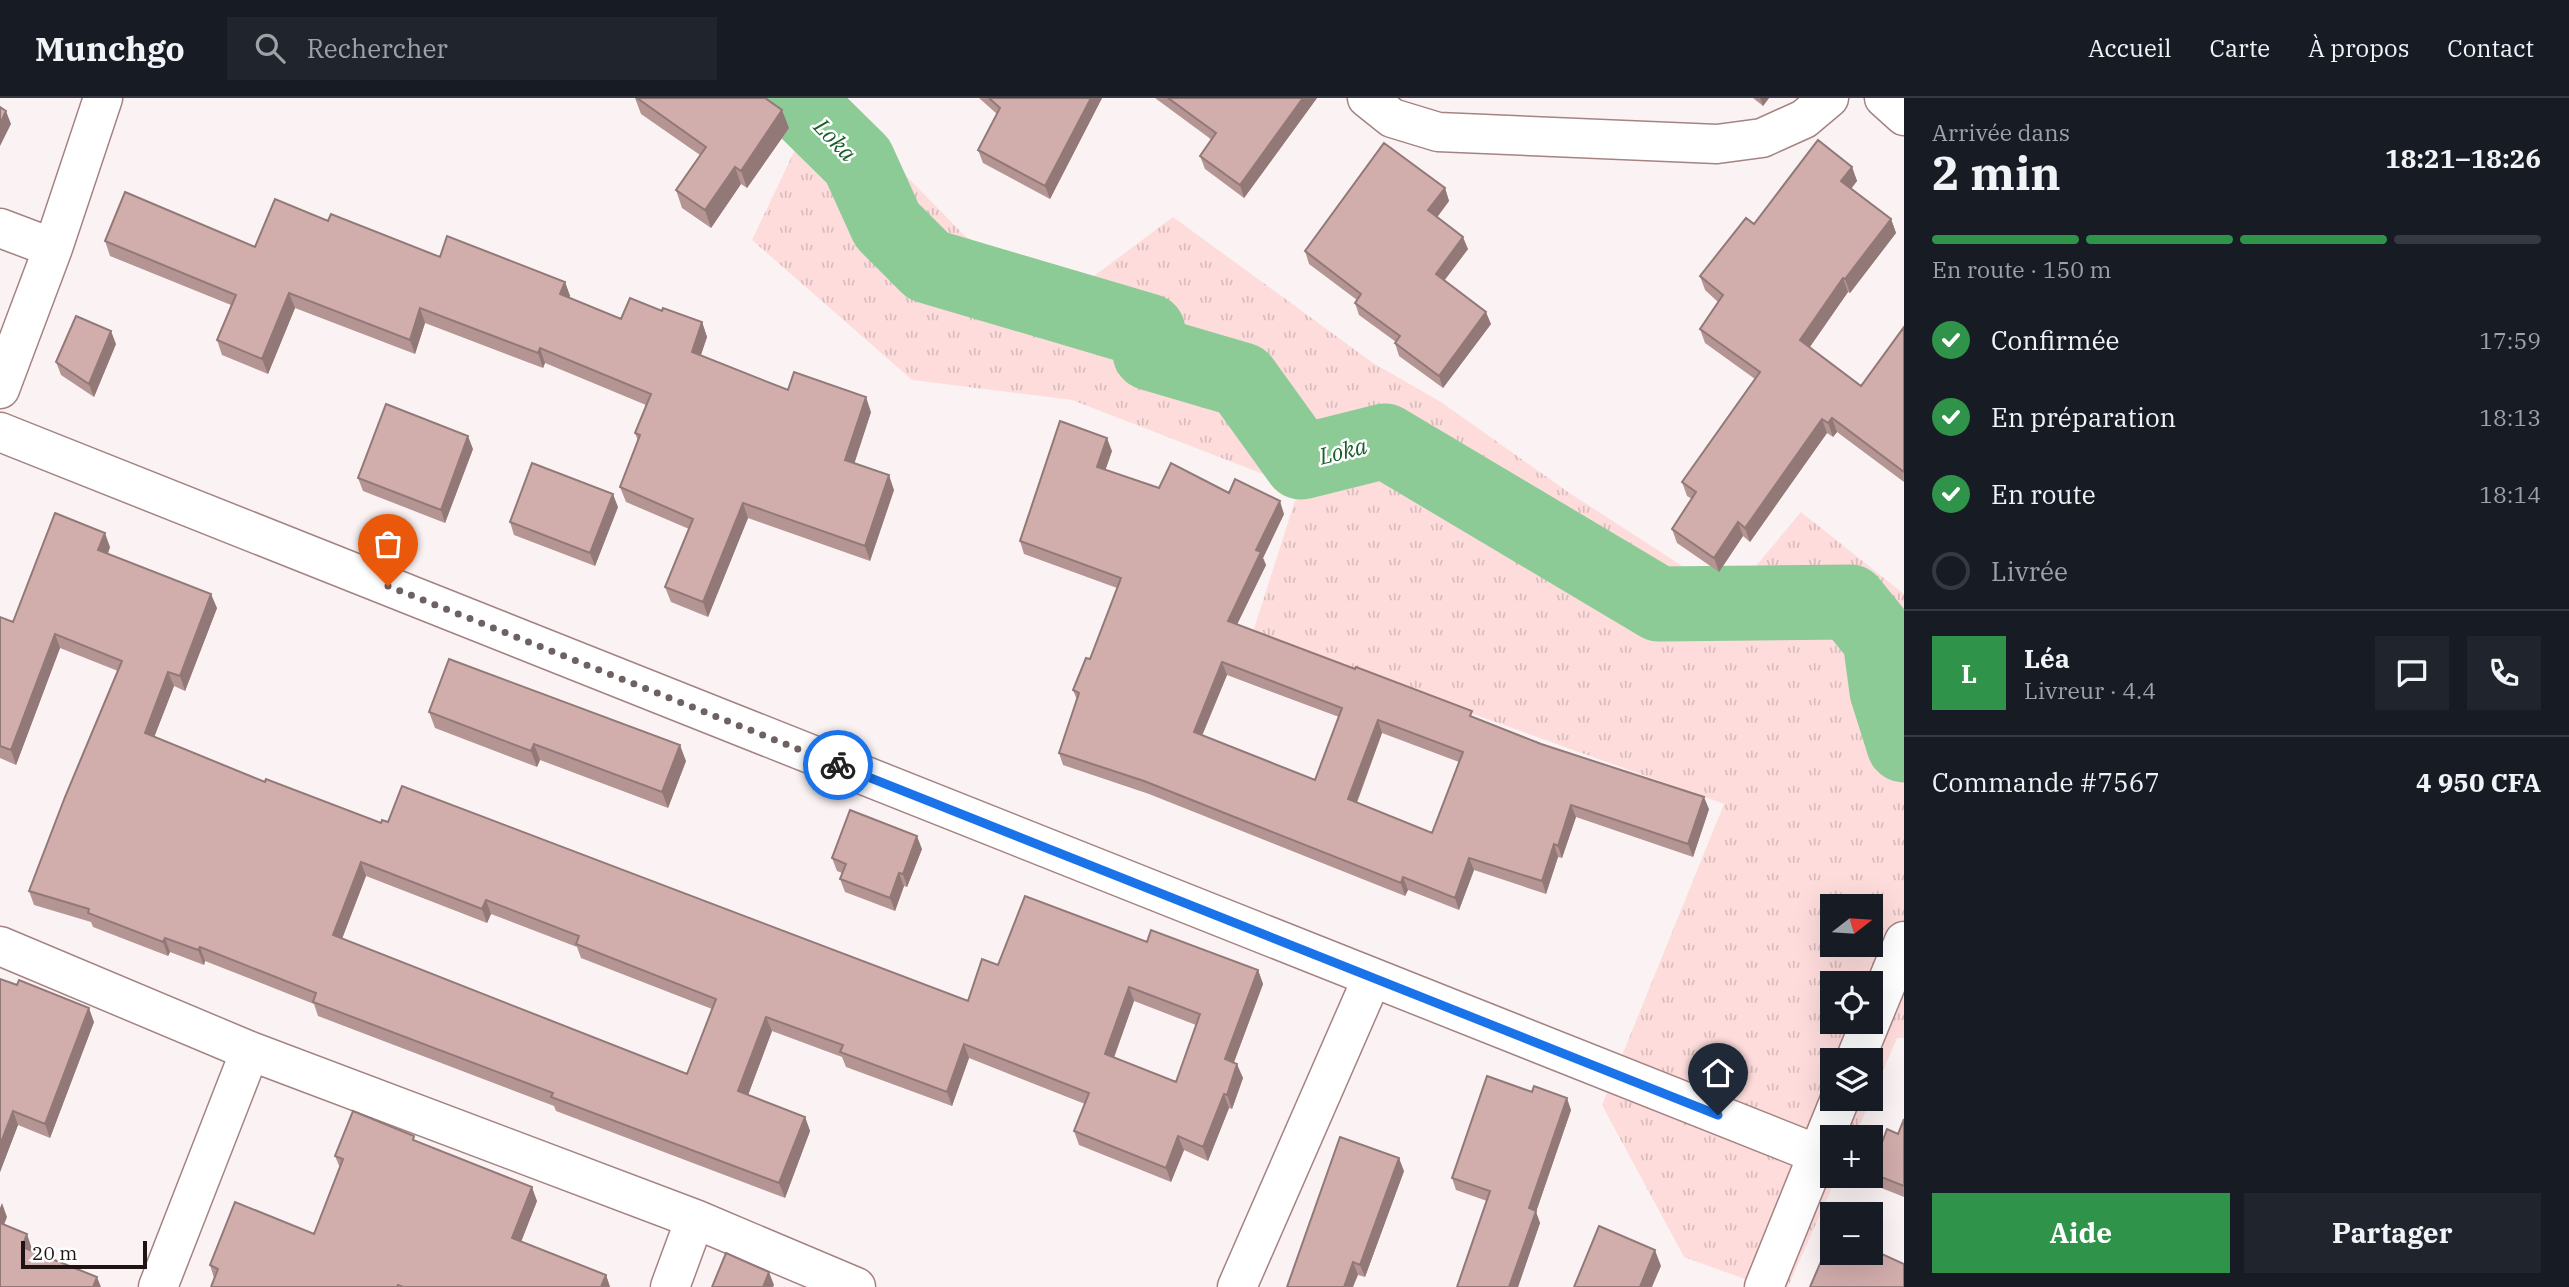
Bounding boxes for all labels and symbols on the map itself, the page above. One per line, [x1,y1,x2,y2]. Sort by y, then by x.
water label: Loka [807,111,864,168]
water label: Loka [1315,429,1370,471]
pin [358,514,418,586]
courier [803,730,873,800]
north arrow [1820,894,1883,957]
pin [1688,1043,1748,1115]
scale bar [21,1238,147,1270]

